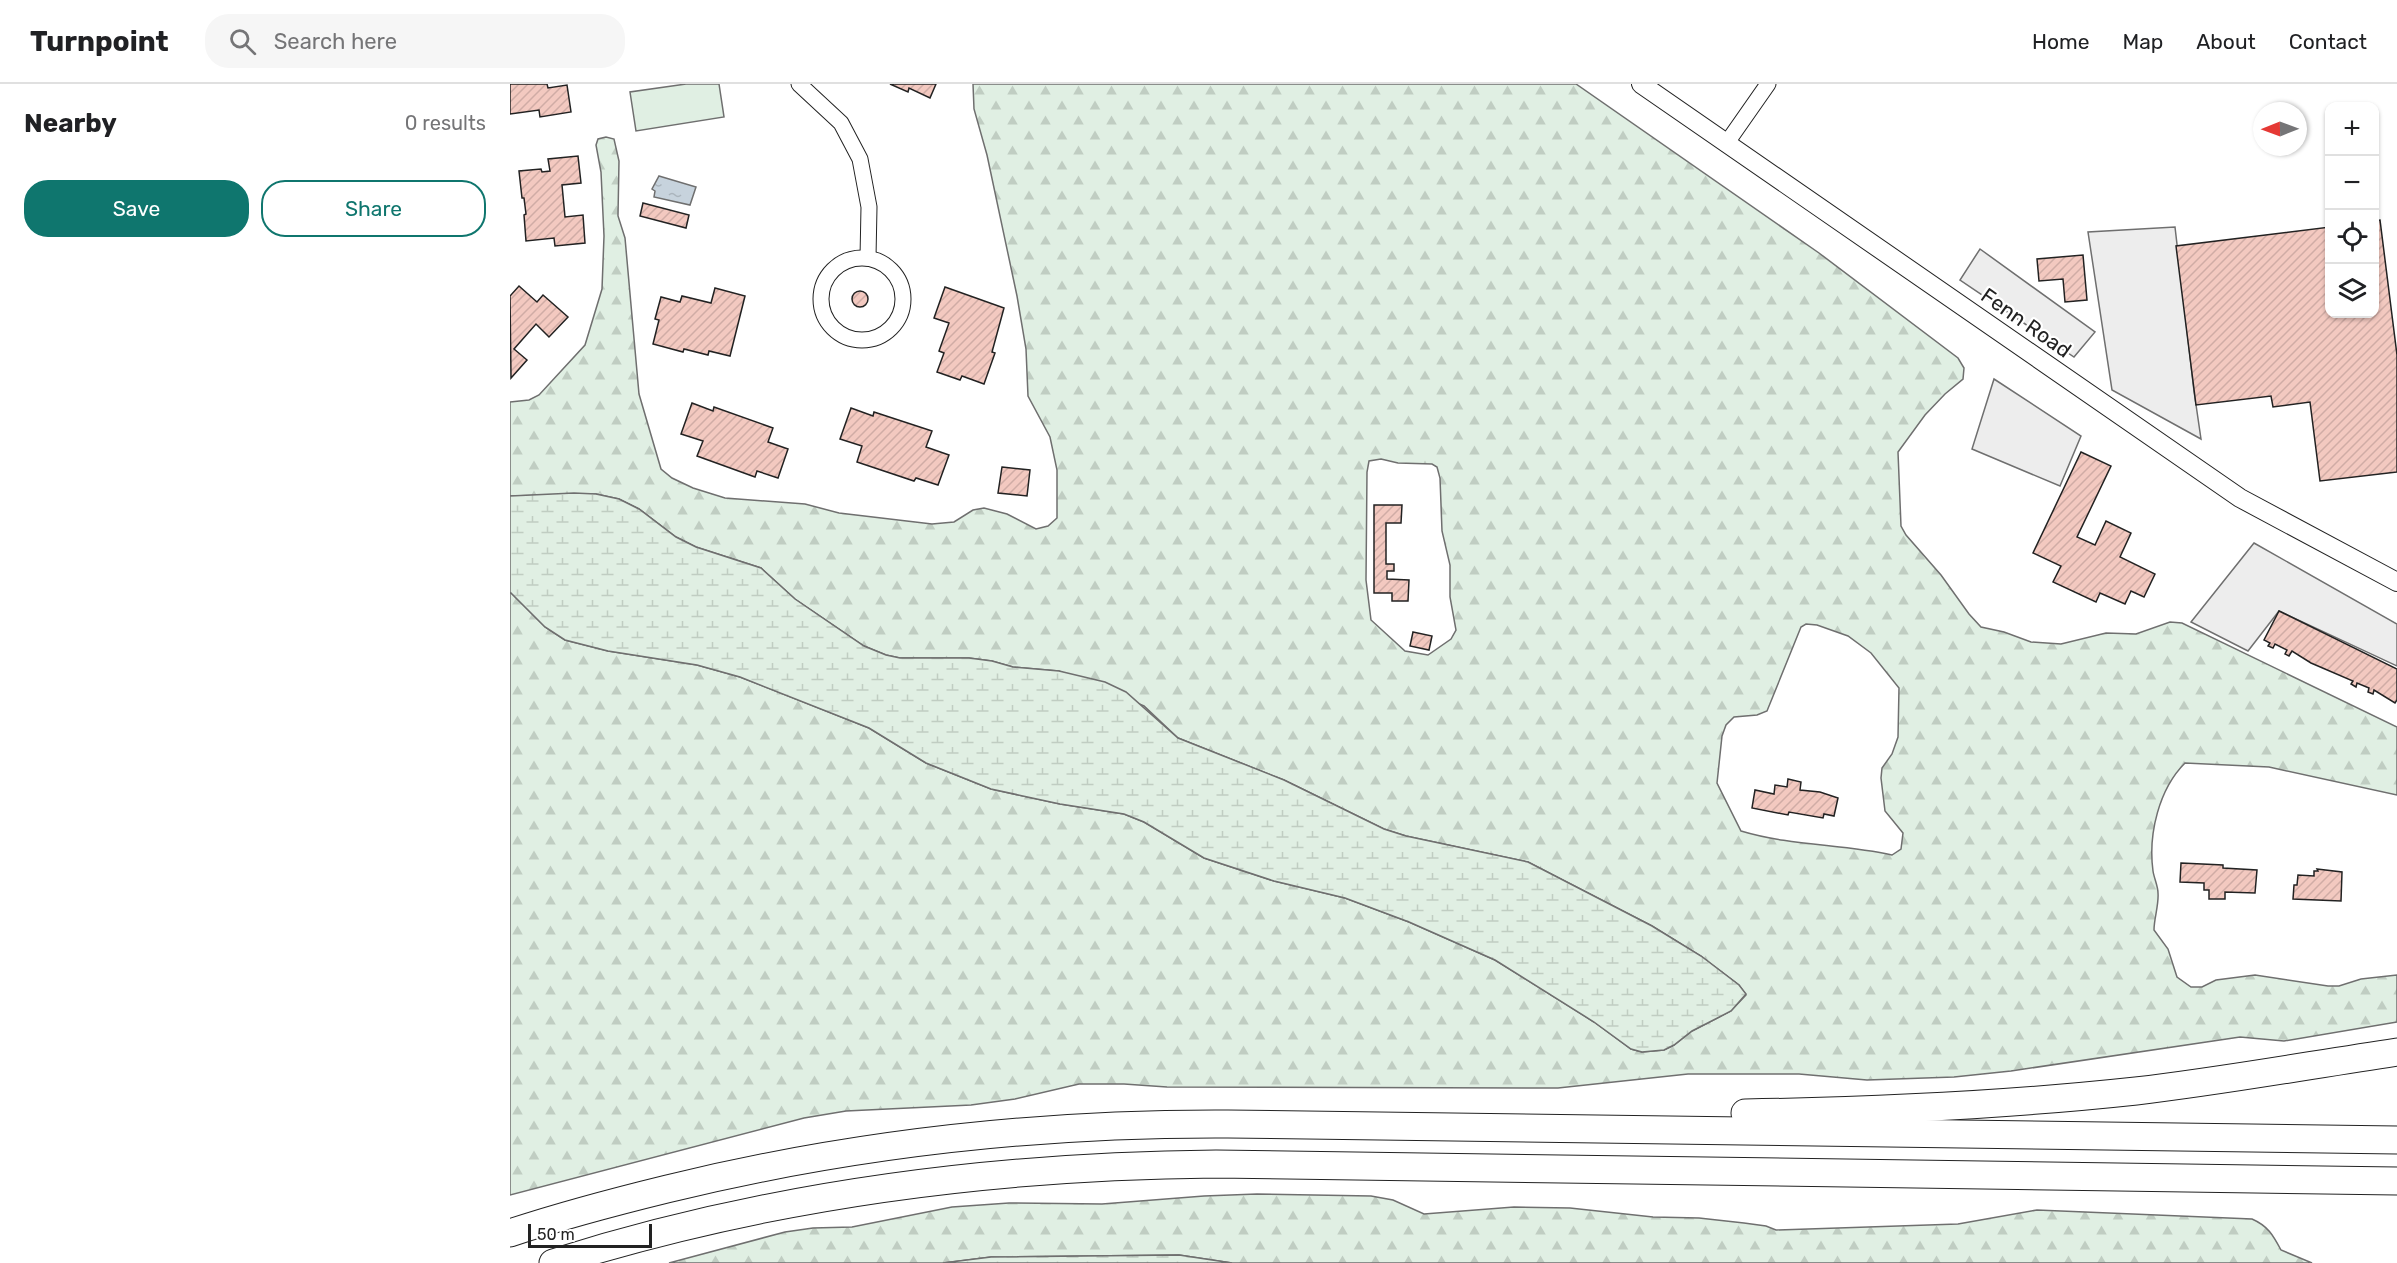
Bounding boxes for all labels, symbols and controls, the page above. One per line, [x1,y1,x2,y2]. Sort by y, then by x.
search box [205,14,625,68]
text: Turnpoint [30,25,169,58]
icon: search [226,25,259,58]
text: Search here [274,28,397,55]
text: Home [2032,29,2089,54]
text: Map [2122,29,2163,54]
text: About [2196,29,2256,54]
text: Contact [2289,29,2367,54]
north arrow [2253,102,2307,156]
map controls [2325,102,2379,318]
button: + [2325,102,2379,156]
text: Nearby [24,108,117,139]
text: 0 results [405,111,486,135]
button: − [2325,156,2379,210]
button: Save [24,180,249,237]
button: Share [261,180,486,237]
button: locate [2325,210,2379,264]
button: layers [2325,264,2379,318]
street label: Fenn Road [1976,282,2076,363]
scale bar [528,1221,652,1248]
text: 50 m [537,1225,575,1244]

